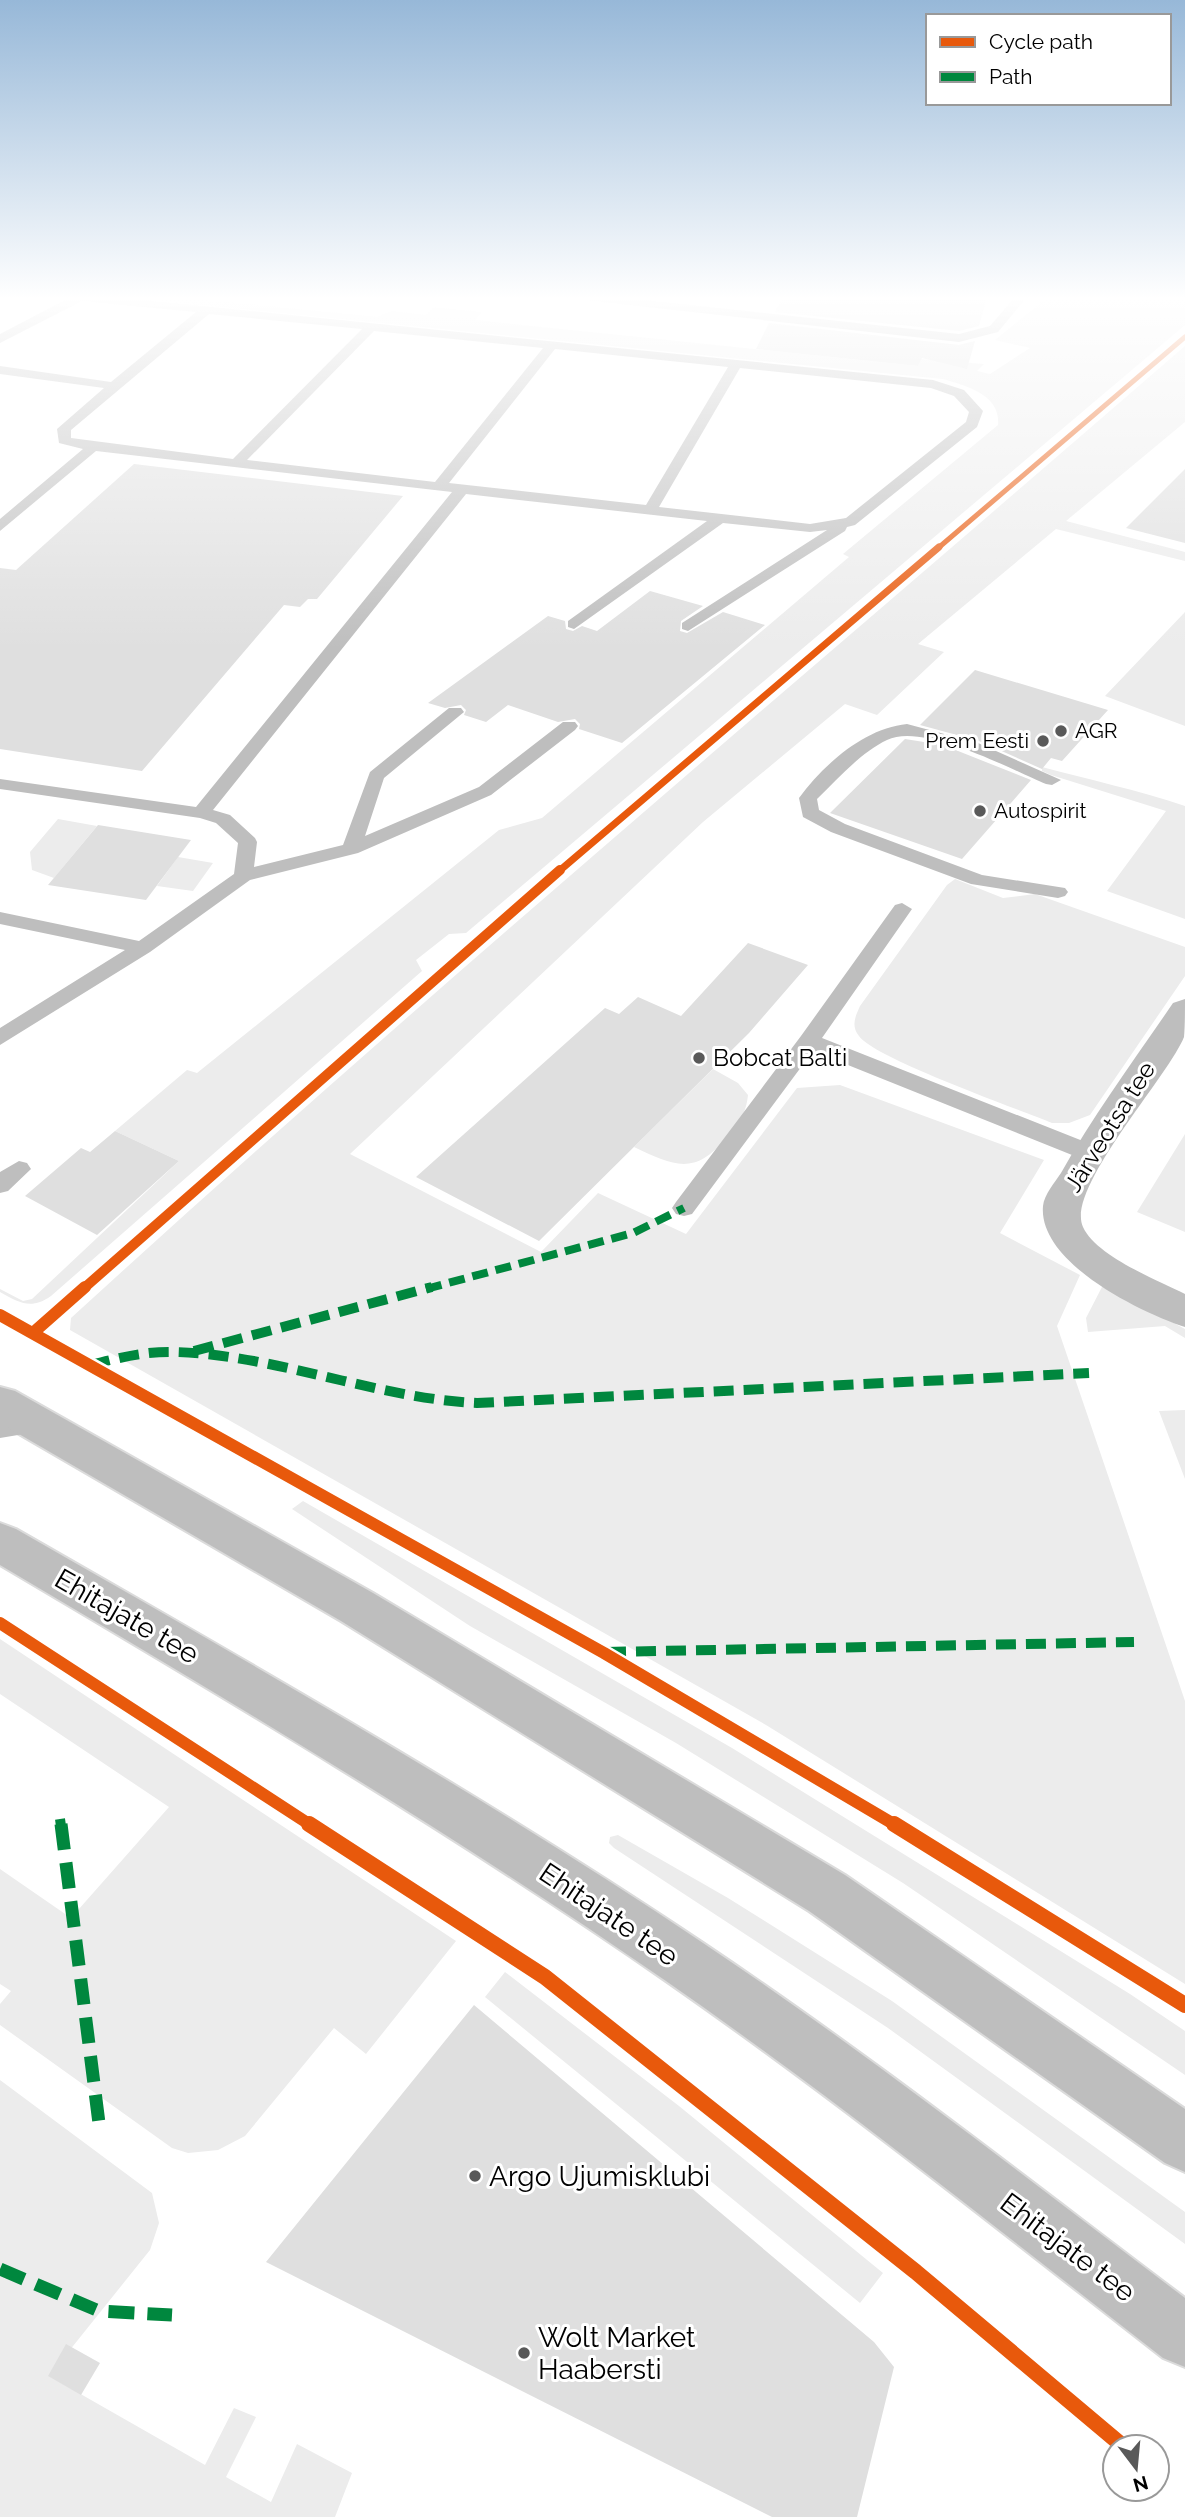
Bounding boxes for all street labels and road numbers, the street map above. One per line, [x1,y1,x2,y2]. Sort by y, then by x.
street label: Järveotsa tee [1058,1056,1161,1197]
street label: Ehitajate tee [49,1562,204,1671]
street label: Ehitajate tee [533,1856,684,1973]
street label: Ehitajate tee [994,2186,1142,2309]

